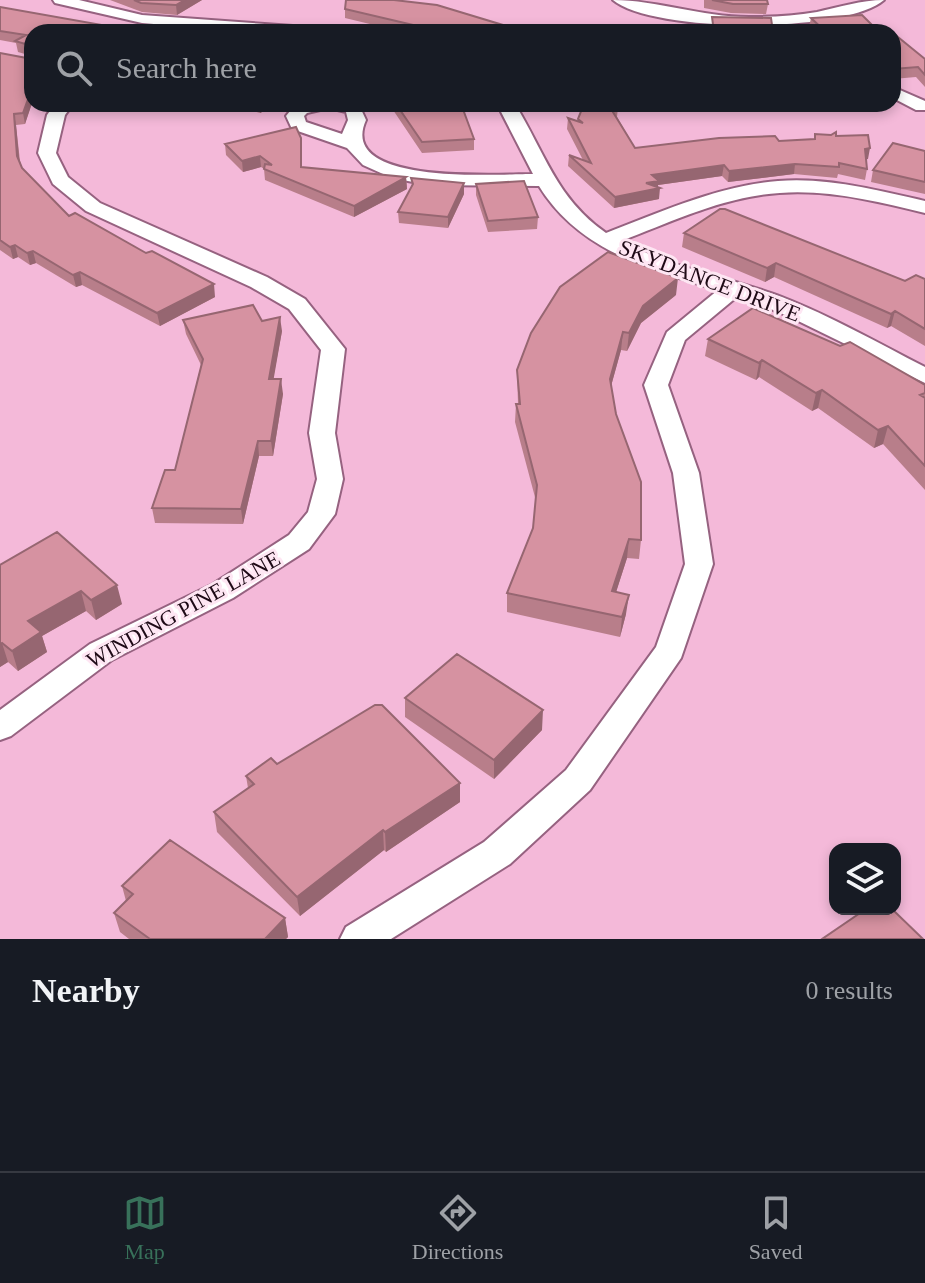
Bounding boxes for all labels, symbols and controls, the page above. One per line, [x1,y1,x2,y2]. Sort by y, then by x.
search box [24,24,901,112]
icon: search [52,46,96,90]
text: Search here [116,51,257,84]
street label: SKYDANCE DRIVE [615,234,804,327]
street label: WINDING PINE LANE [82,546,284,673]
map controls [829,843,901,915]
button: layers [829,843,901,915]
text: Nearby [32,972,140,1009]
text: 0 results [806,976,893,1005]
tab: Map [123,1191,167,1265]
tab: Directions [412,1191,503,1265]
tab: Saved [749,1191,802,1265]

